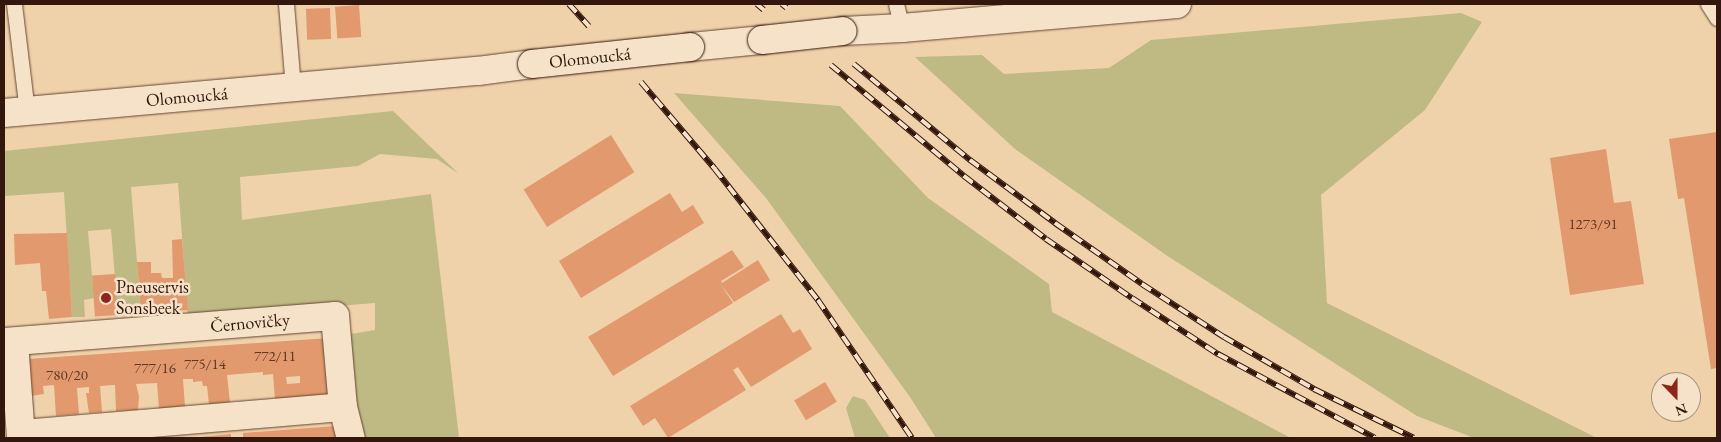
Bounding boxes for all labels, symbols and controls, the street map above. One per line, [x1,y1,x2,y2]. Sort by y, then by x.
street label: Olomoucká [548,43,632,73]
street label: Olomoucká [145,83,229,111]
house number: 1273/91 [1568,215,1618,233]
place label: Pneuservis Sonsbeek [116,277,189,320]
marker: Pneuservis Sonsbeek [100,292,112,304]
street label: Černovičky [209,309,291,337]
house number: 772/11 [254,347,296,365]
house number: 775/14 [184,355,226,373]
house number: 777/16 [134,359,176,377]
house number: 780/20 [46,366,88,384]
north arrow [1651,372,1701,422]
text: N [1673,400,1690,420]

